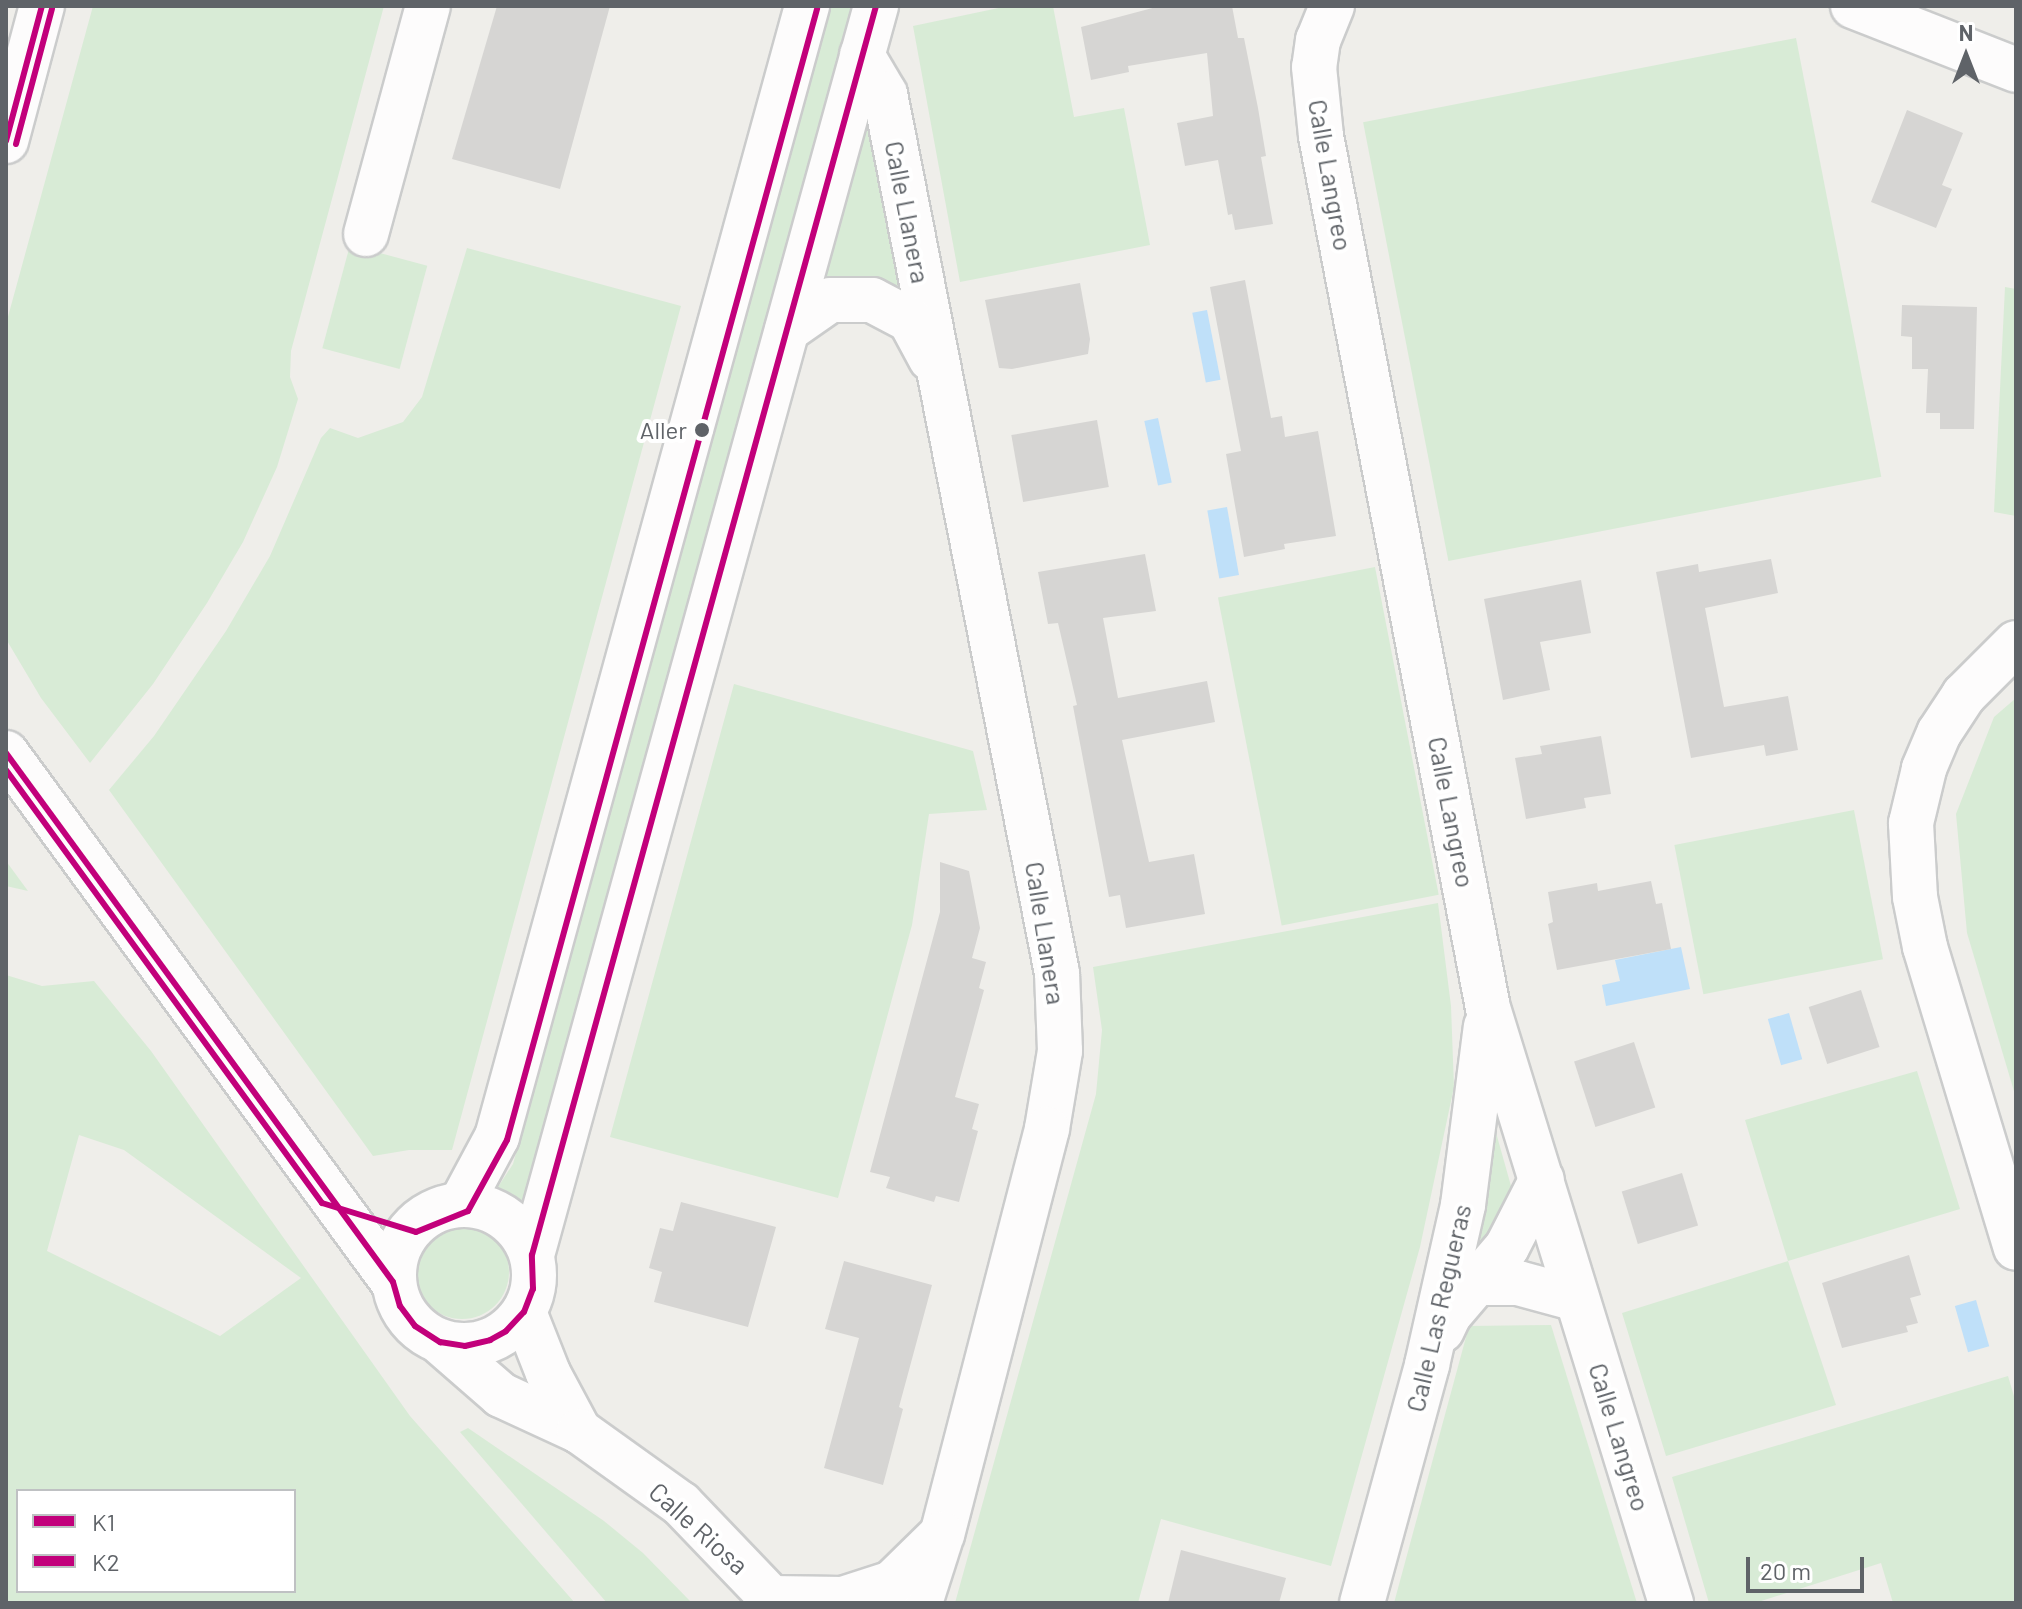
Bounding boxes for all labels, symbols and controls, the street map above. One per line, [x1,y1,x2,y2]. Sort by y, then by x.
north arrow [1926,16,2006,96]
text: N [1959,19,1973,45]
street label: Calle Langreo [1302,97,1360,253]
street label: Calle Llanera [879,138,937,286]
place label: Aller [640,416,687,444]
marker: Aller [694,422,710,438]
street label: Calle Langreo [1422,734,1482,890]
street label: Calle Llanera [1019,859,1073,1007]
street label: Calle Las Regueras [1399,1201,1477,1415]
street label: Calle Langreo [1583,1359,1657,1515]
street label: Calle Riosa [643,1475,755,1581]
legend [16,1489,296,1593]
text: K1 [92,1507,115,1536]
scale bar [1750,1541,1868,1591]
text: K2 [92,1547,120,1576]
text: 20 m [1760,1556,1811,1585]

